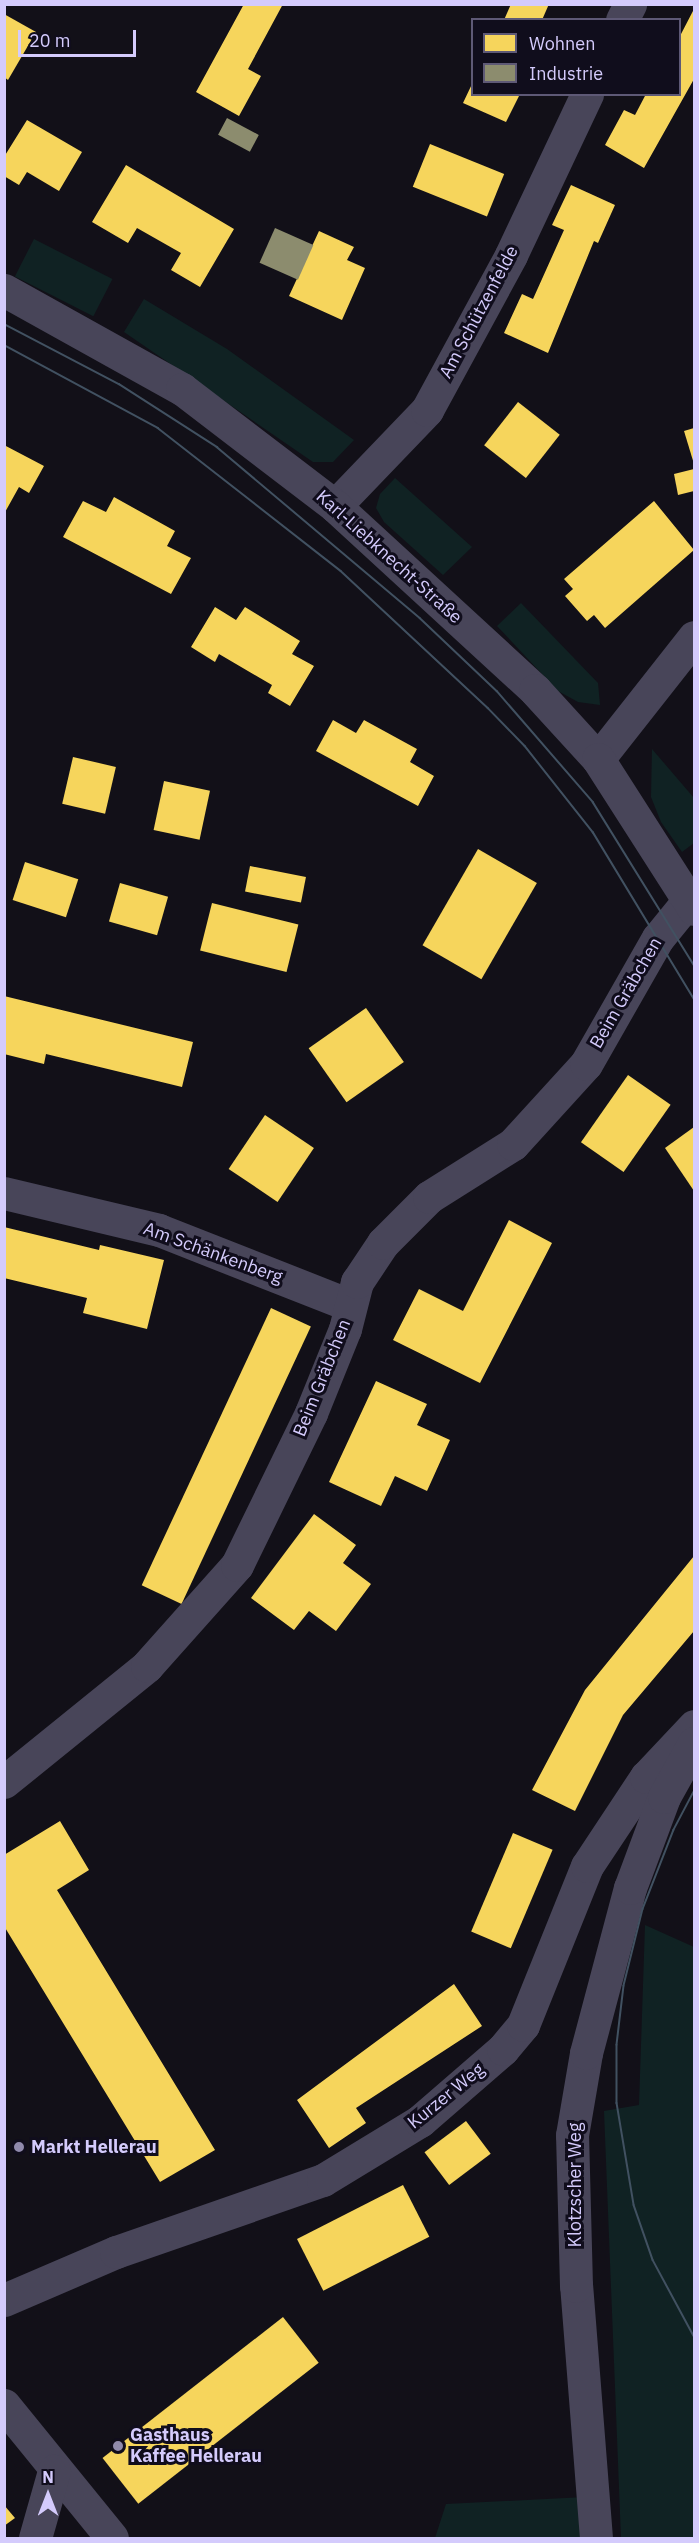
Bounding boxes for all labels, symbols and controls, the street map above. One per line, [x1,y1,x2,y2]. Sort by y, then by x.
scale bar [21,18,140,56]
legend [471,18,681,96]
text: 20 m [29,29,71,52]
text: Wohnen [529,32,595,55]
text: Industrie [529,62,603,85]
street label: Am Schützenfelde [435,242,523,382]
street label: Karl-Liebknecht-Straße [312,486,466,628]
street label: Beim Gräbchen [586,934,666,1052]
street label: Am Schänkenberg [141,1218,285,1288]
street label: Beim Gräbchen [289,1316,355,1440]
street label: Kurzer Weg [403,2059,489,2133]
street label: Klotzscher Weg [564,2123,586,2247]
place label: Markt Hellerau [31,2136,157,2158]
marker: Markt Hellerau [12,2140,26,2154]
place label: Gasthaus Kaffee Hellerau [130,2425,262,2468]
marker: Gasthaus Kaffee Hellerau [111,2439,125,2453]
north arrow [18,2465,78,2525]
text: N [42,2467,54,2487]

